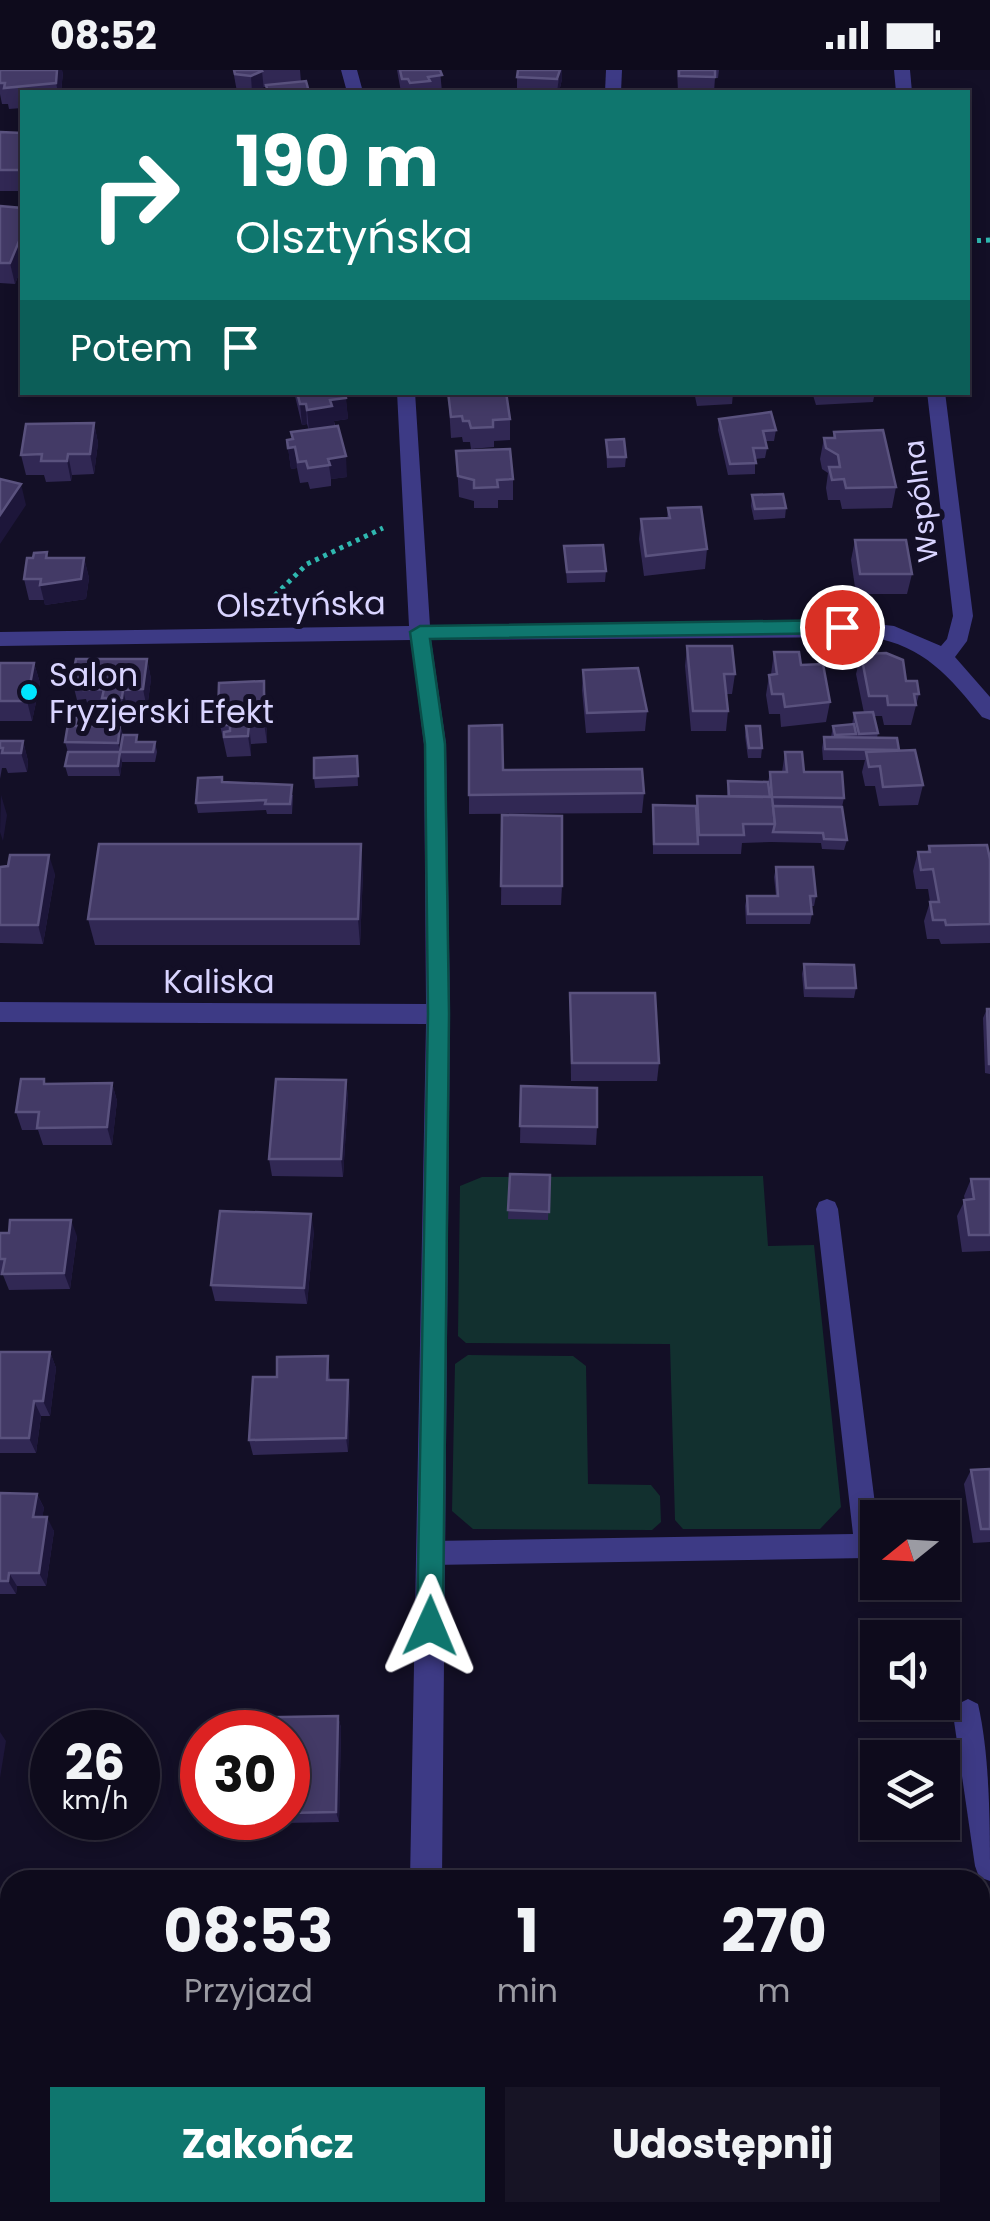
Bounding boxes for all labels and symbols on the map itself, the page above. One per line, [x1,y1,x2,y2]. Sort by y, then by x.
street label: Wspólna [894,438,948,564]
street label: Olsztyńska [216,580,386,628]
pin [800,585,885,670]
place label: Salon Fryzjerski Efekt [49,652,274,734]
marker: Salon Fryzjerski Efekt [18,681,40,703]
street label: Kaliska [163,959,275,1004]
north arrow [860,1500,960,1600]
position arrow [378,1574,482,1678]
speed limit sign: 30 [180,1710,310,1840]

